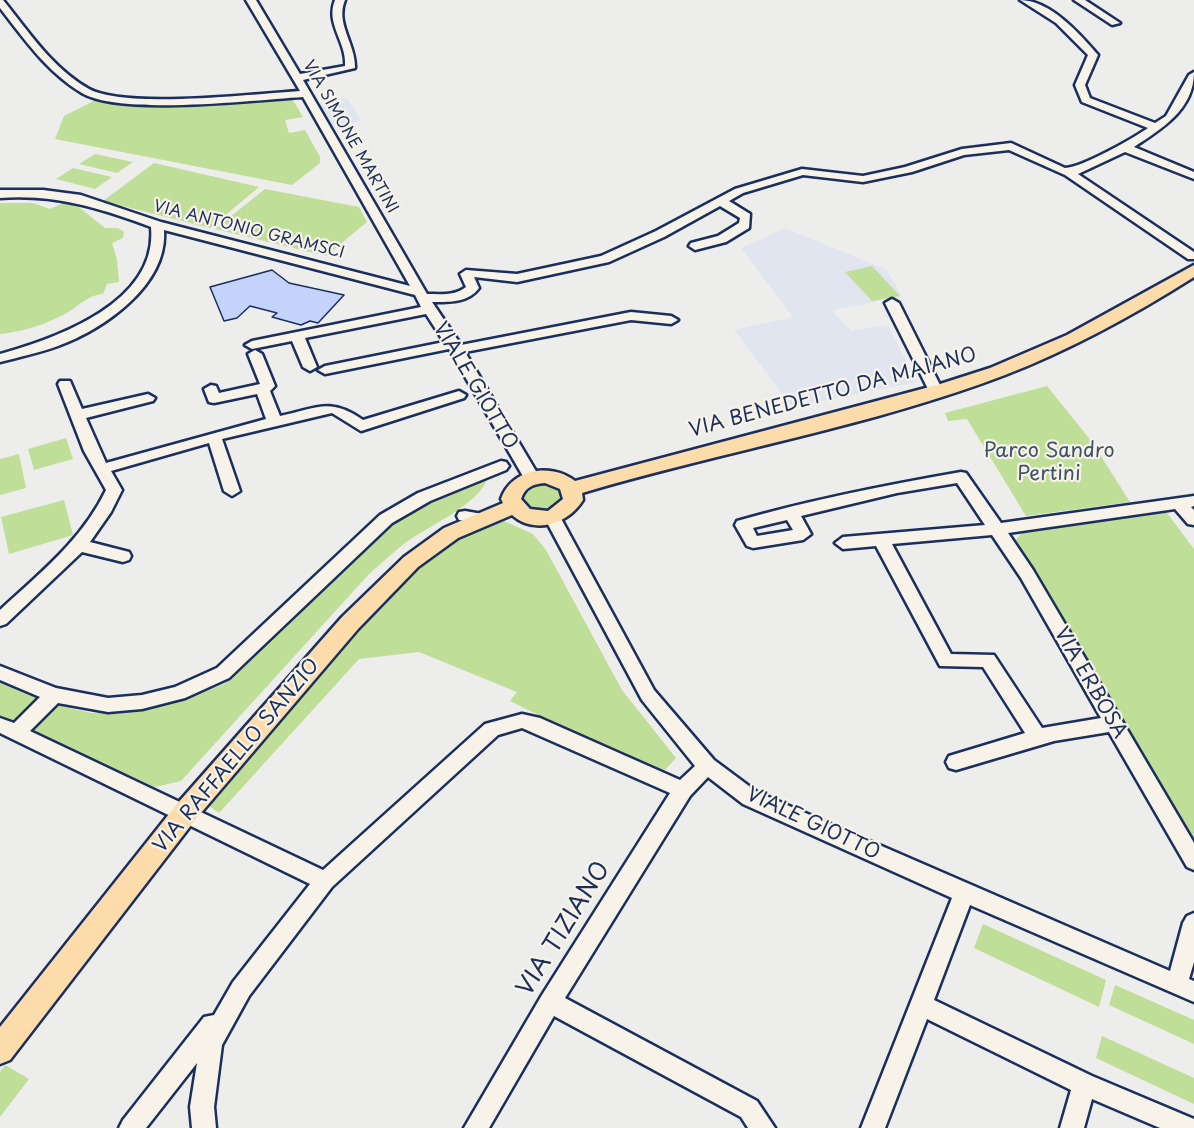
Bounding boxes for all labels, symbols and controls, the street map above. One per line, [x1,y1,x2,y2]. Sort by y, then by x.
street label: VIA SIMONE MARTINI [298,57,402,217]
street label: VIA ANTONIO GRAMSCI [152,197,346,263]
street label: VIALE GIOTTO [428,318,522,454]
street label: VIA BENEDETTO DA MAIANO [687,343,979,443]
park label: Parco Sandro Pertini [983,439,1115,486]
street label: VIA ERBOSA [1049,623,1131,743]
street label: VIA RAFFAELLO SANZIO [149,654,325,858]
street label: VIALE GIOTTO [743,783,883,865]
street label: VIA TIZIANO [511,857,617,1001]

